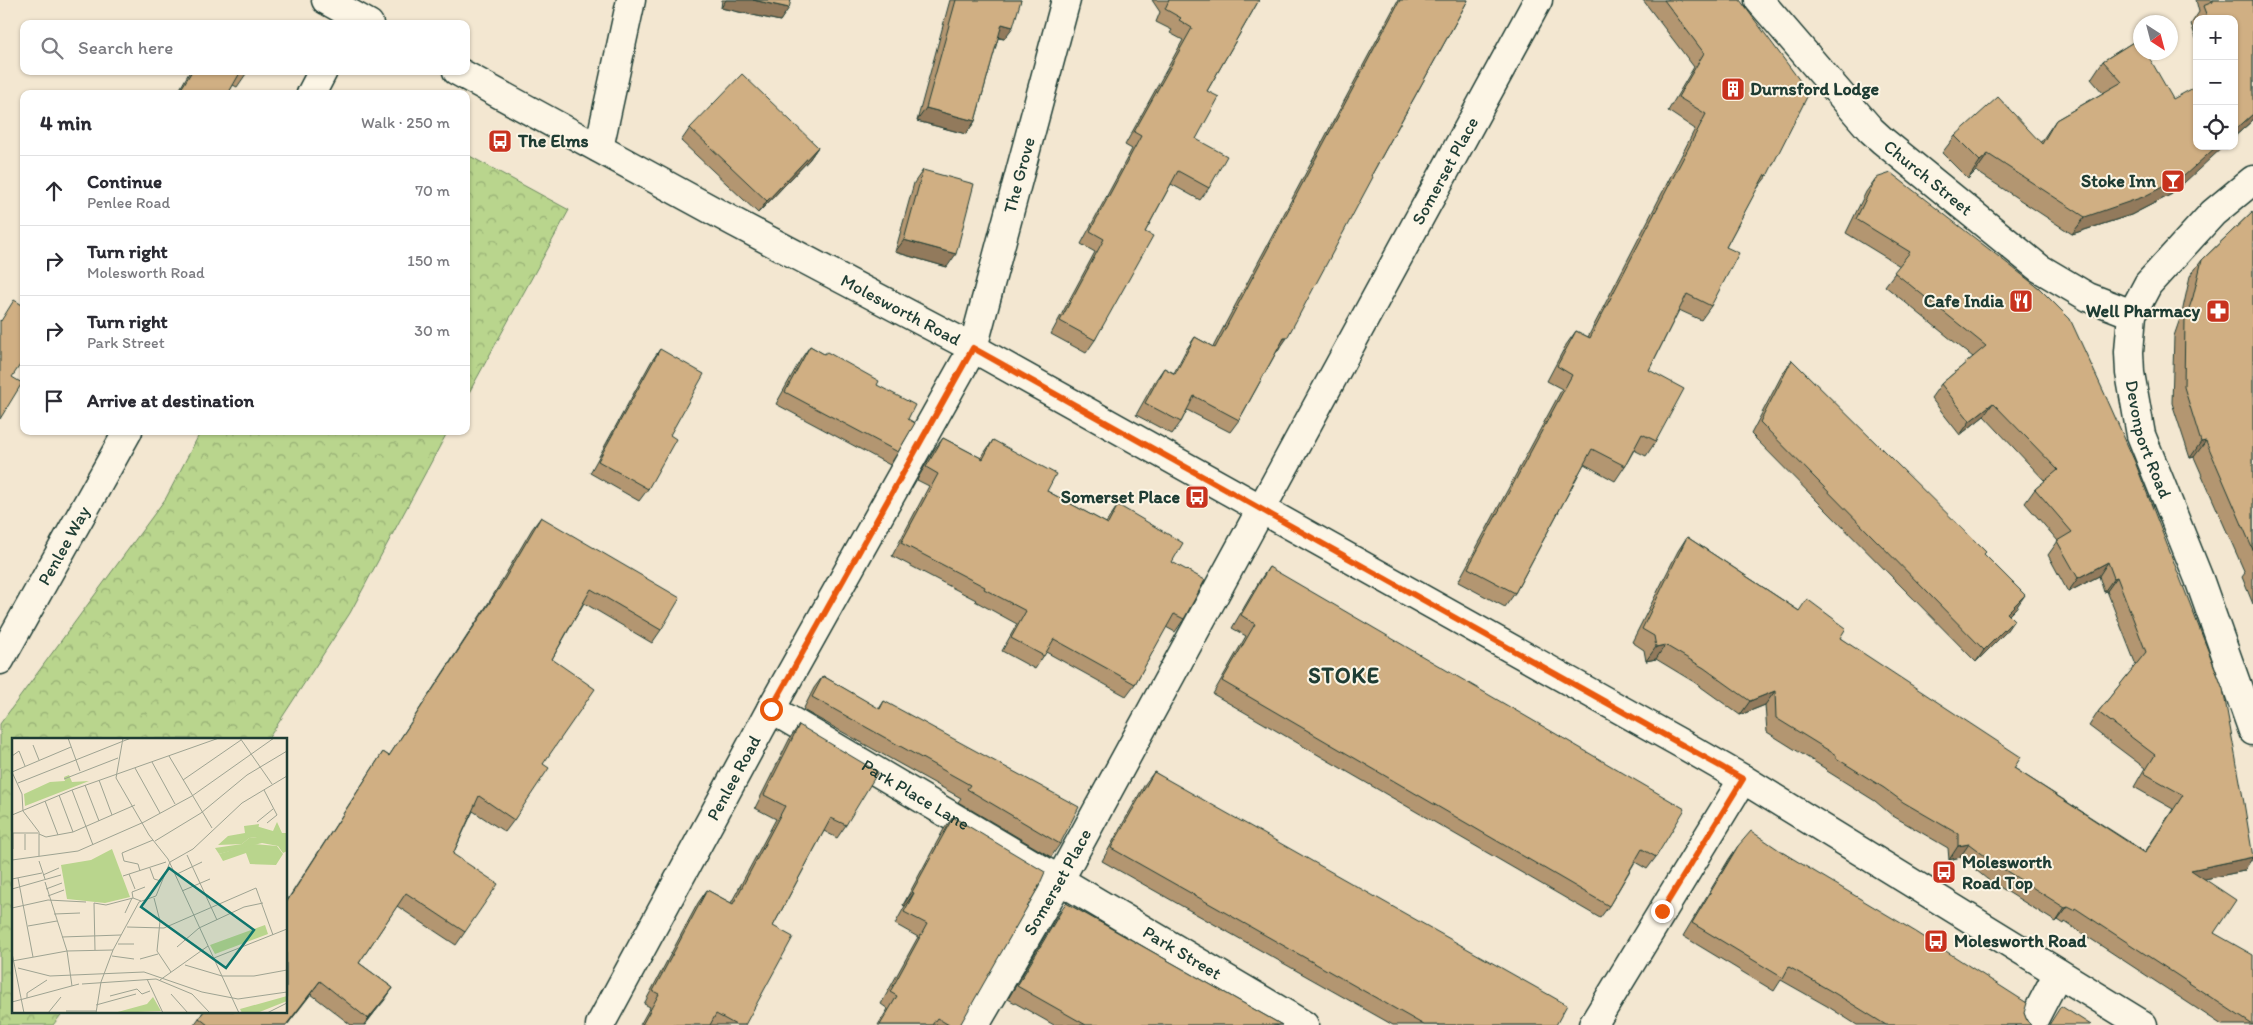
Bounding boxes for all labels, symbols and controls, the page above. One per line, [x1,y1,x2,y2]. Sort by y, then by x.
north arrow [2133,15,2178,60]
map controls [2193,15,2238,150]
button: + [2193,15,2238,60]
search box [20,20,470,75]
icon: search [38,34,66,62]
text: Search here [78,36,173,59]
button: − [2193,60,2238,105]
building icon: Durnsford Lodge [1720,76,1746,102]
place label: Durnsford Lodge [1750,78,1880,100]
button: locate [2193,105,2238,150]
text: 4 min [40,110,92,135]
text: Walk · 250 m [361,113,450,132]
street label: Somerset Place [1407,113,1483,229]
bus stop icon: The Elms [487,128,513,154]
place label: The Elms [517,130,589,152]
street label: The Grove [999,135,1040,215]
street label: Church Street [1879,135,1977,221]
bar icon: Stoke Inn [2160,168,2186,194]
text: Continue [87,170,162,193]
place label: Stoke Inn [2081,170,2157,192]
icon: ahead [40,177,68,205]
text: 70 m [415,181,450,200]
text: Penlee Road [87,193,170,212]
text: Turn right [87,240,168,263]
icon: right [40,247,68,275]
text: 150 m [407,251,450,270]
text: Molesworth Road [87,263,205,282]
street label: Molesworth Road [837,269,965,351]
restaurant icon: Cafe India [2008,288,2034,314]
place label: Cafe India [1924,290,2005,312]
pharmacy icon: Well Pharmacy [2205,298,2231,324]
place label: Well Pharmacy [2086,300,2201,322]
text: Turn right [87,310,168,333]
icon: right [40,317,68,345]
text: 30 m [414,321,450,340]
text: Park Street [87,333,165,352]
street label: Devonport Road [2120,378,2176,502]
icon: arrive [40,387,68,415]
text: Arrive at destination [87,389,254,412]
bus stop icon: Somerset Place [1184,484,1210,510]
place label: Somerset Place [1061,486,1180,508]
street label: Penlee Way [33,502,95,589]
district label: STOKE [1308,662,1380,689]
route start [760,698,783,721]
street label: Penlee Road [702,731,766,824]
inset map [12,738,288,1012]
street label: Park Place Lane [858,754,973,835]
street label: Somerset Place [1019,825,1096,939]
place label: Molesworth Road Top [1962,851,2052,894]
bus stop icon: Molesworth Road Top [1931,859,1957,885]
route end [1651,900,1674,923]
street label: Park Street [1139,921,1226,985]
bus stop icon: Molesworth Road [1923,928,1949,954]
place label: Molesworth Road [1954,930,2088,952]

